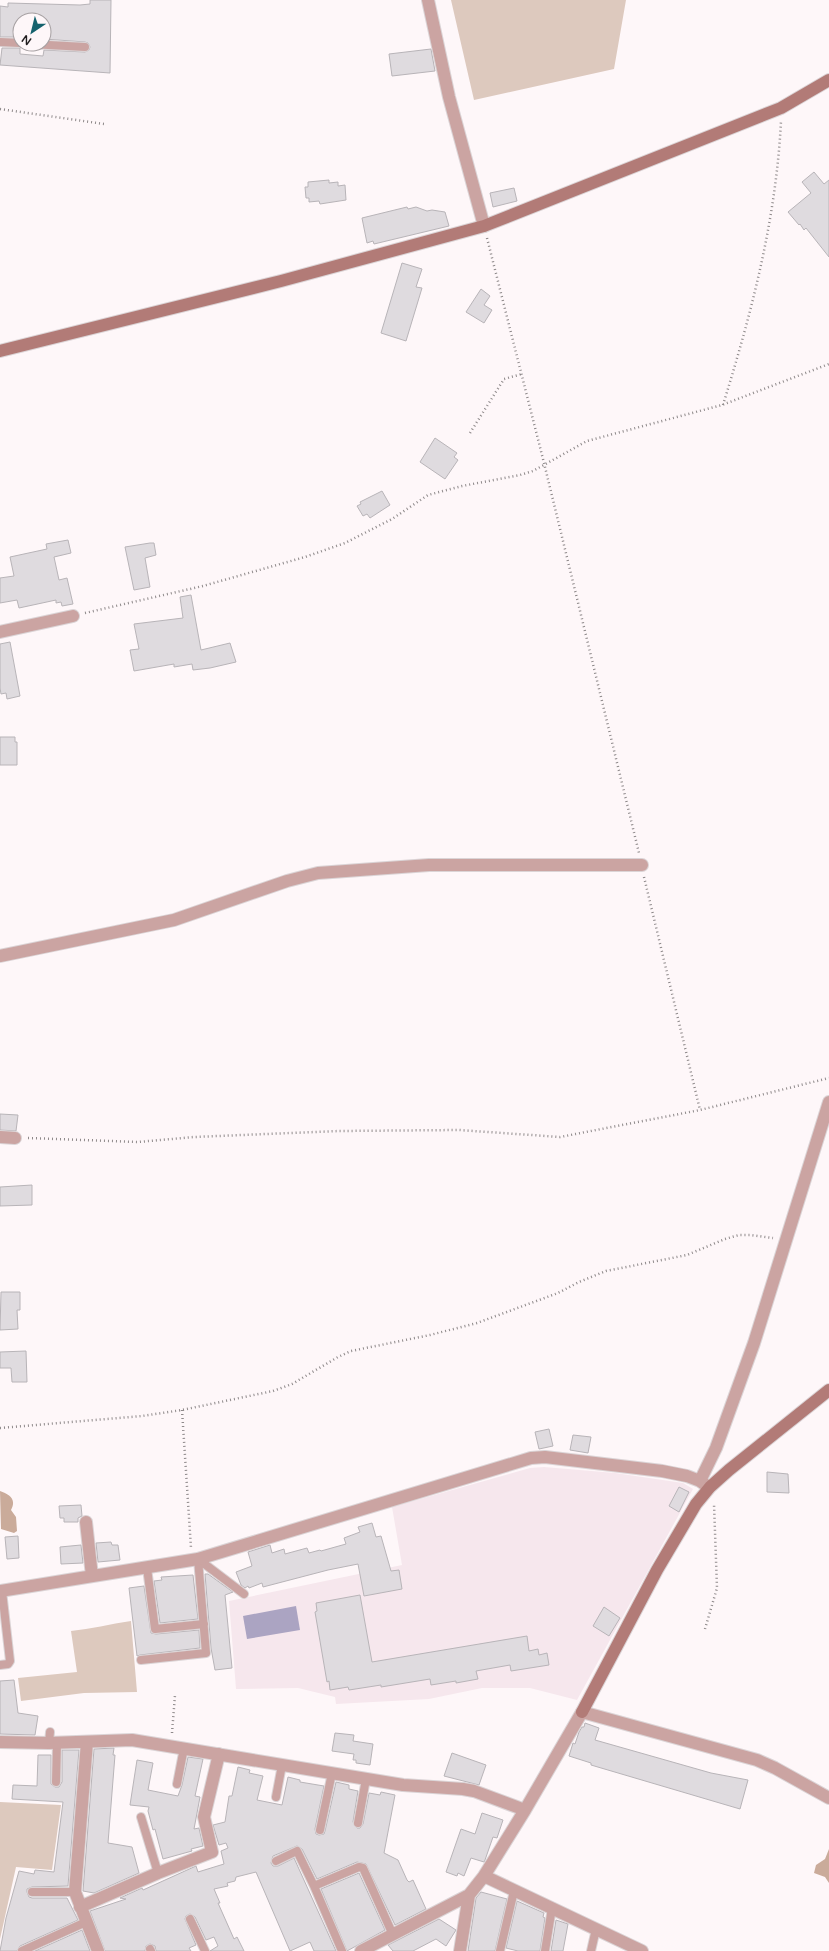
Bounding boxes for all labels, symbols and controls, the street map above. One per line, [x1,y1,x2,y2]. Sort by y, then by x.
north arrow [12,12,52,52]
text: N [19,32,34,48]

